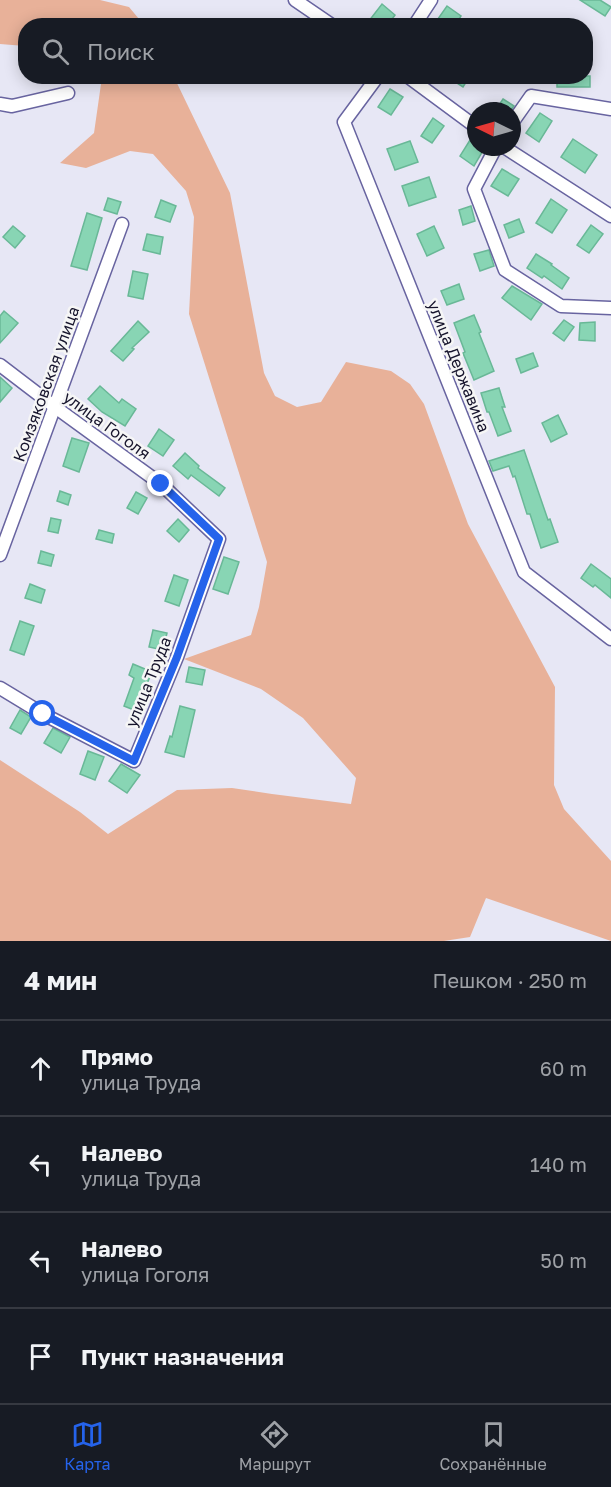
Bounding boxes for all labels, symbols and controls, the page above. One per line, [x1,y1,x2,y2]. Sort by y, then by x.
search box [18,18,593,84]
icon: search [39,35,72,68]
text: Поиск [87,38,155,65]
north arrow [467,102,521,156]
street label: улица Державина [423,297,495,435]
street label: Комзяковская улица [9,304,83,464]
street label: улица Гоголя [60,387,154,463]
route end [147,470,173,496]
street label: улица Труда [121,634,175,730]
route start [29,700,55,726]
text: 4 мин [24,965,97,996]
text: Пешком · 250 m [432,968,587,992]
text: Прямо [81,1043,153,1070]
icon: ahead [24,1052,57,1085]
text: 60 m [540,1056,587,1080]
text: улица Труда [81,1070,201,1094]
text: Налево [81,1139,163,1166]
icon: left [24,1148,57,1181]
text: 140 m [530,1152,587,1176]
text: улица Труда [81,1166,201,1190]
text: Налево [81,1235,163,1262]
icon: left [24,1244,57,1277]
text: 50 m [540,1248,587,1272]
text: улица Гоголя [81,1262,210,1286]
icon: arrive [24,1340,57,1373]
text: Пункт назначения [81,1343,284,1370]
tab: Карта [64,1418,111,1474]
tab: Маршрут [239,1418,311,1474]
tab: Сохранённые [439,1418,547,1474]

